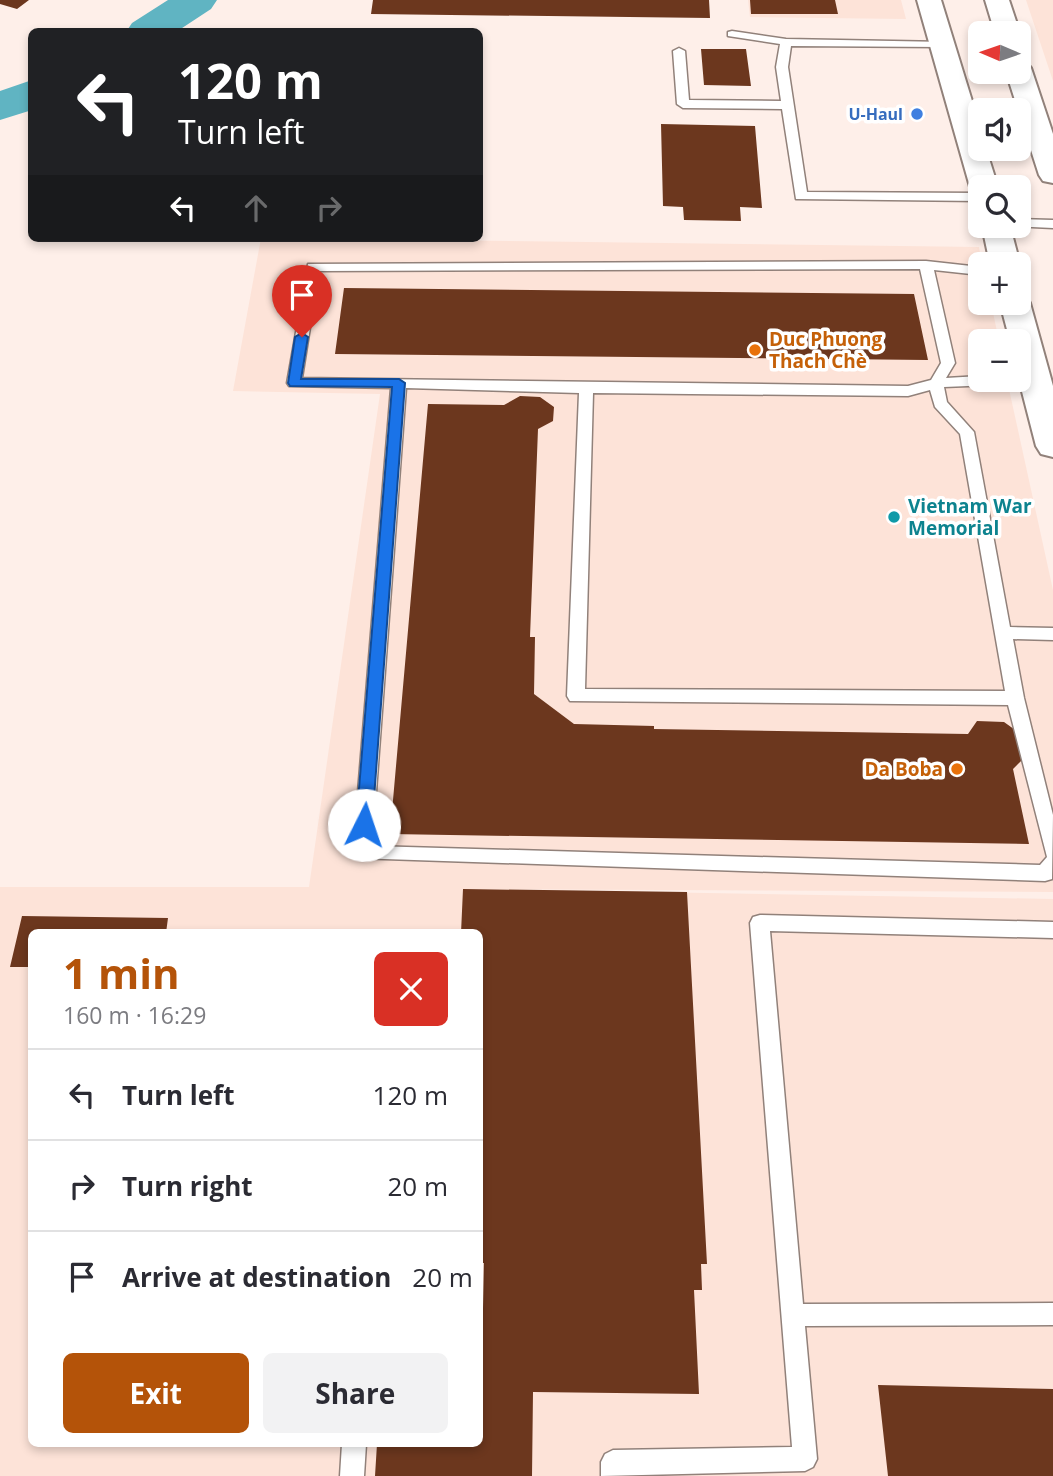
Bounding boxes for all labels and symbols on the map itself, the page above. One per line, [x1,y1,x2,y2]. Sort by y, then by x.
north arrow [968,21,1031,84]
place label: U-Haul [848,103,903,125]
marker: U-Haul [909,106,925,122]
pin [272,265,332,337]
place label: Duc Phuong Thach Chè [769,326,882,374]
marker: Duc Phuong Thach Chè [747,342,763,358]
place label: Vietnam War Memorial [908,493,1032,541]
marker: Vietnam War Memorial [886,509,902,525]
place label: Da Boba [864,756,943,782]
marker: Da Boba [949,761,965,777]
position arrow [327,788,401,862]

